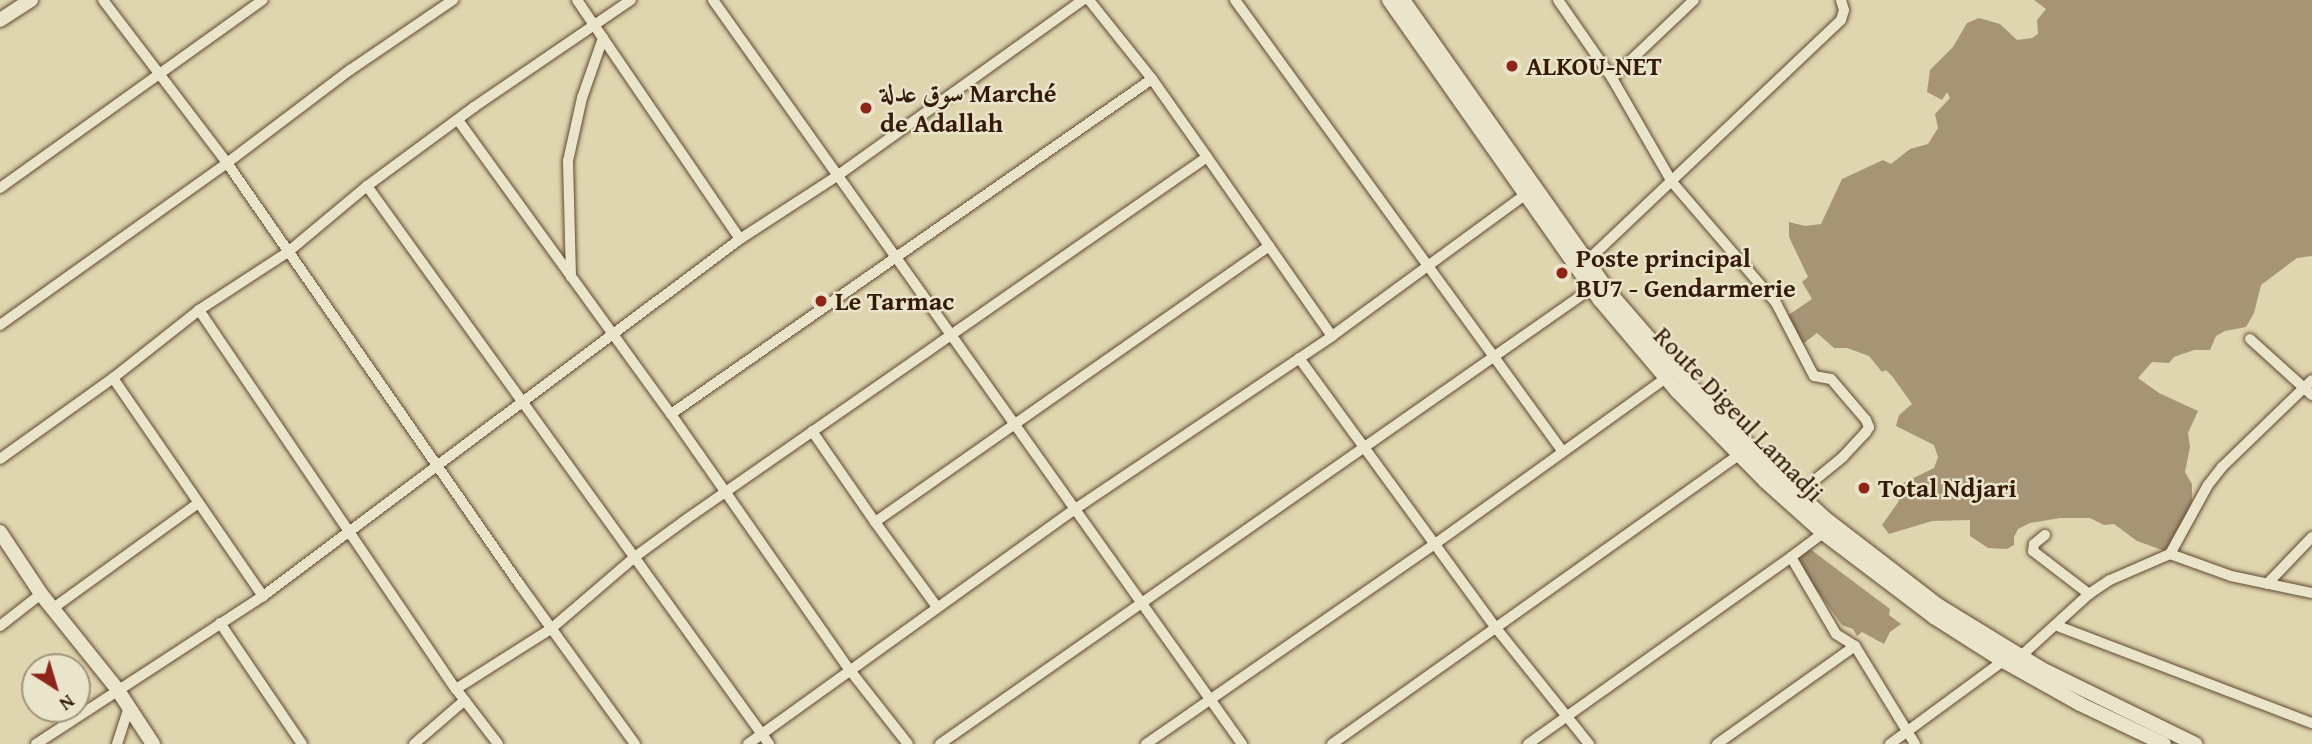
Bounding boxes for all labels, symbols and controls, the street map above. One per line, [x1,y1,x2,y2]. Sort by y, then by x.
place label: ALKOU-NET [1526,50,1662,82]
marker: ALKOU-NET [1504,58,1520,74]
place label: سوق عدلة Marché de Adallah [880,77,1057,138]
marker: سوق عدلة Marché de Adallah [858,100,874,116]
place label: Poste principal BU7 - Gendarmerie [1576,242,1796,304]
marker: Poste principal BU7 - Gendarmerie [1554,265,1570,281]
place label: Le Tarmac [835,285,954,317]
marker: Le Tarmac [813,293,829,309]
street label: Route Digeul Lamadji [1647,320,1831,508]
place label: Total Ndjari [1878,472,2016,504]
marker: Total Ndjari [1856,480,1872,496]
north arrow [21,653,91,723]
text: N [54,688,81,718]

